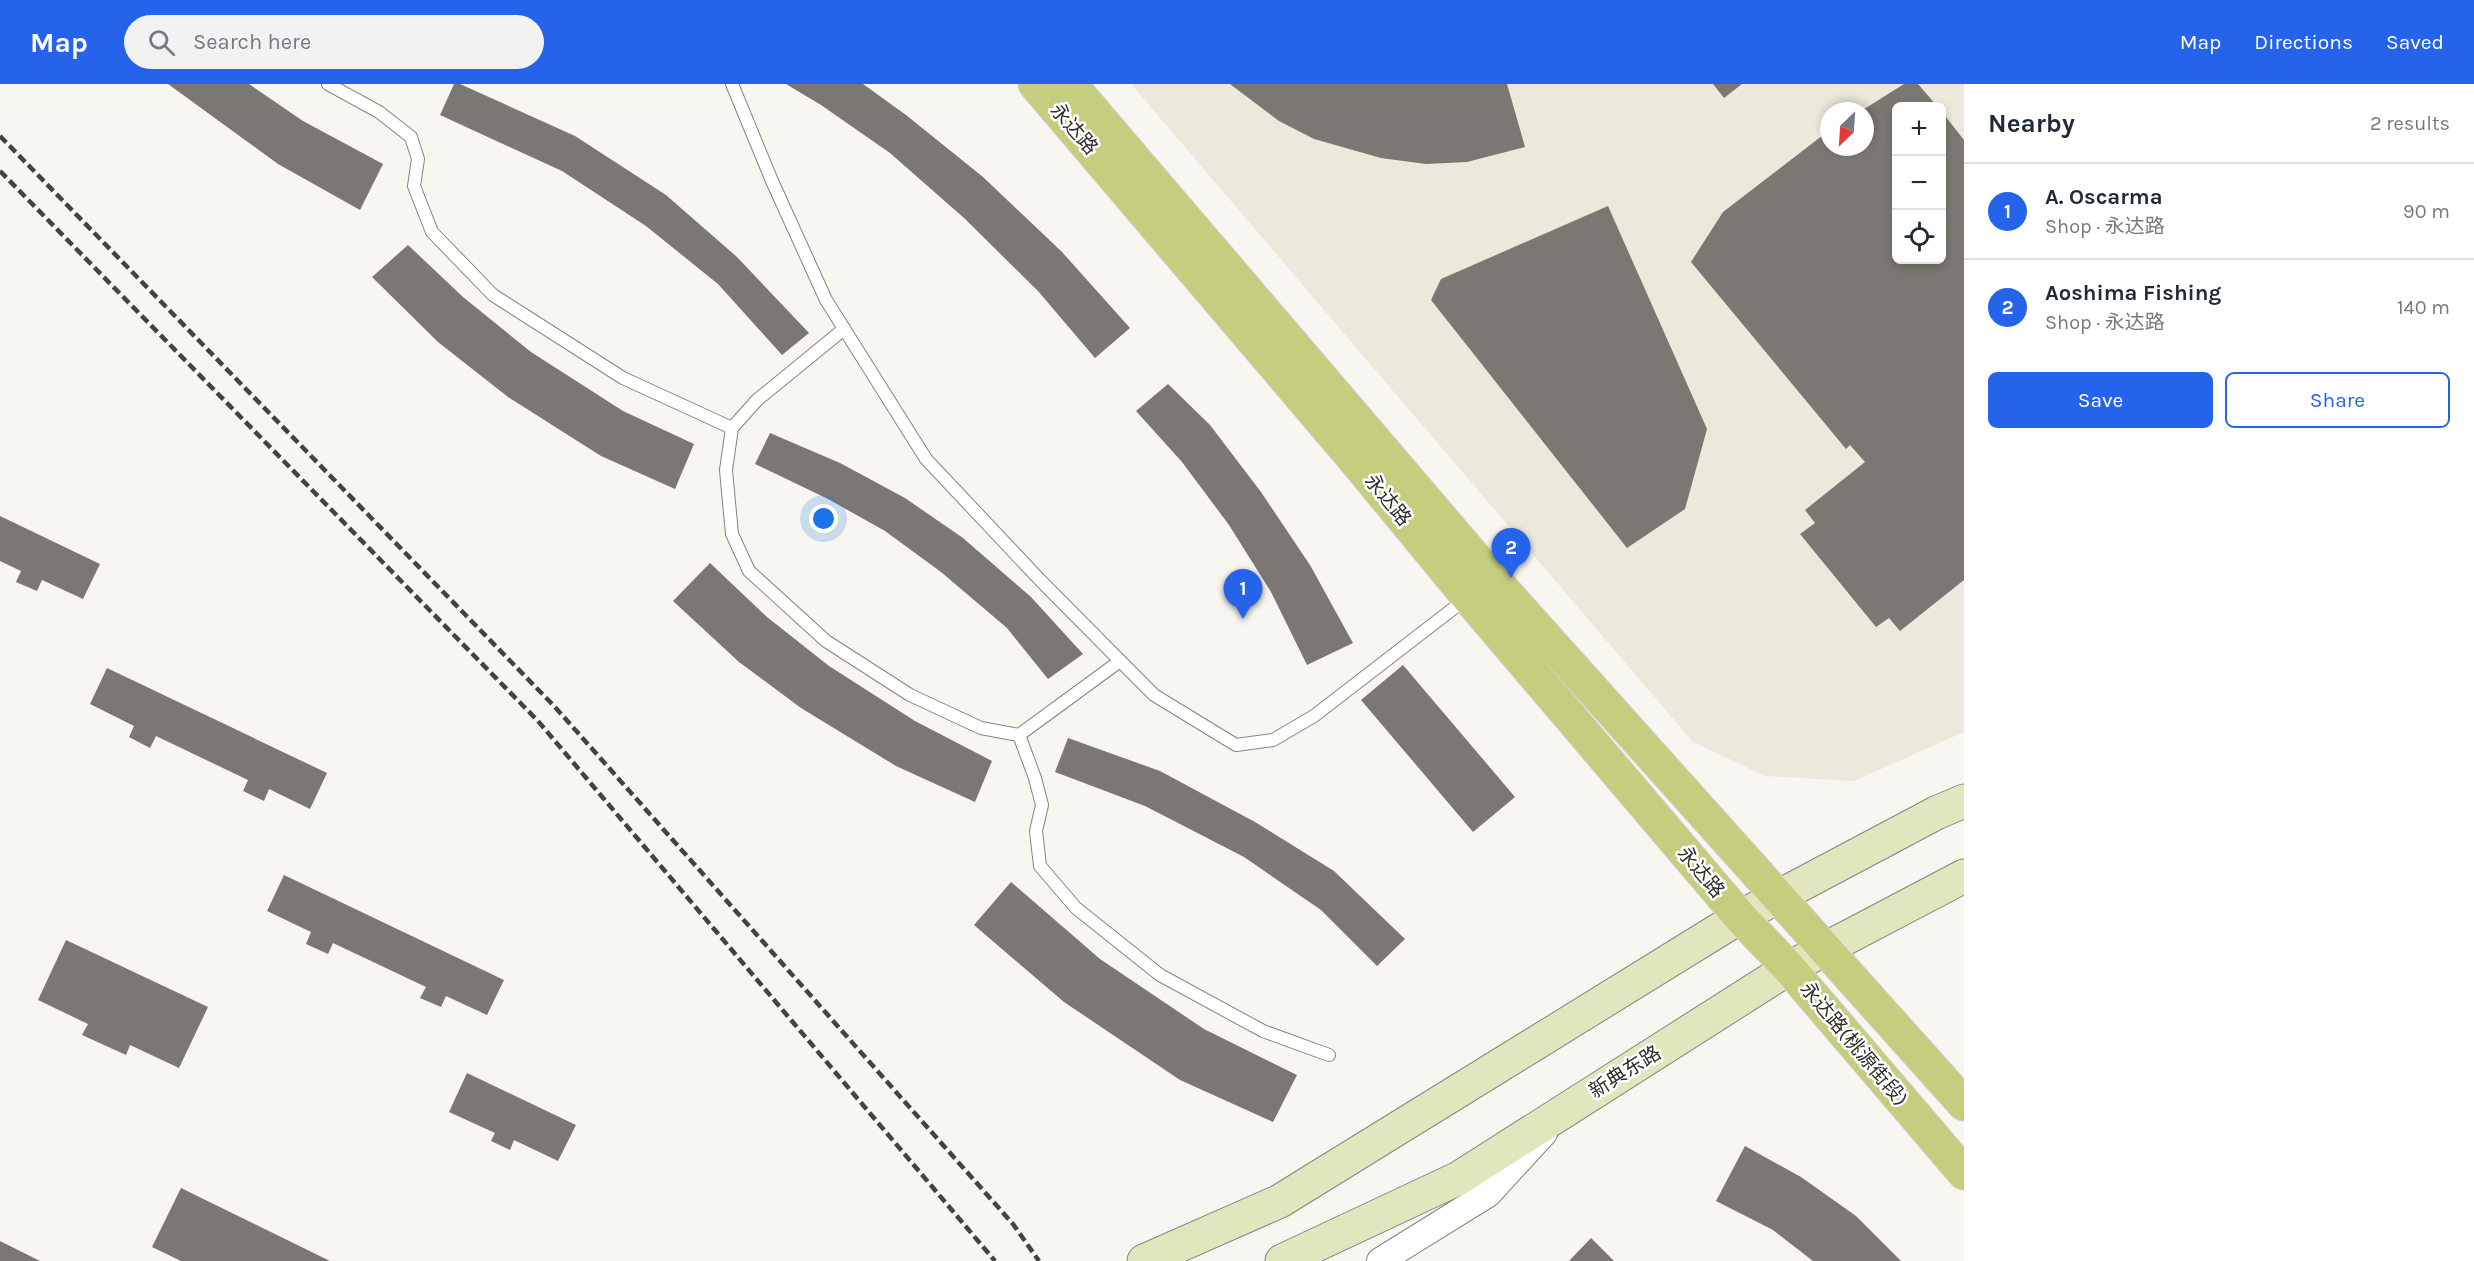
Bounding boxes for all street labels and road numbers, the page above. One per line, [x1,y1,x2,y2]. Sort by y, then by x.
street label: 永达路 [1046,99,1102,159]
street label: 永达路 [1360,469,1416,531]
street label: 永达路 [1673,842,1729,902]
street label: 永达路(桃源街段) [1796,978,1912,1110]
street label: 新典东路 [1585,1041,1665,1103]

